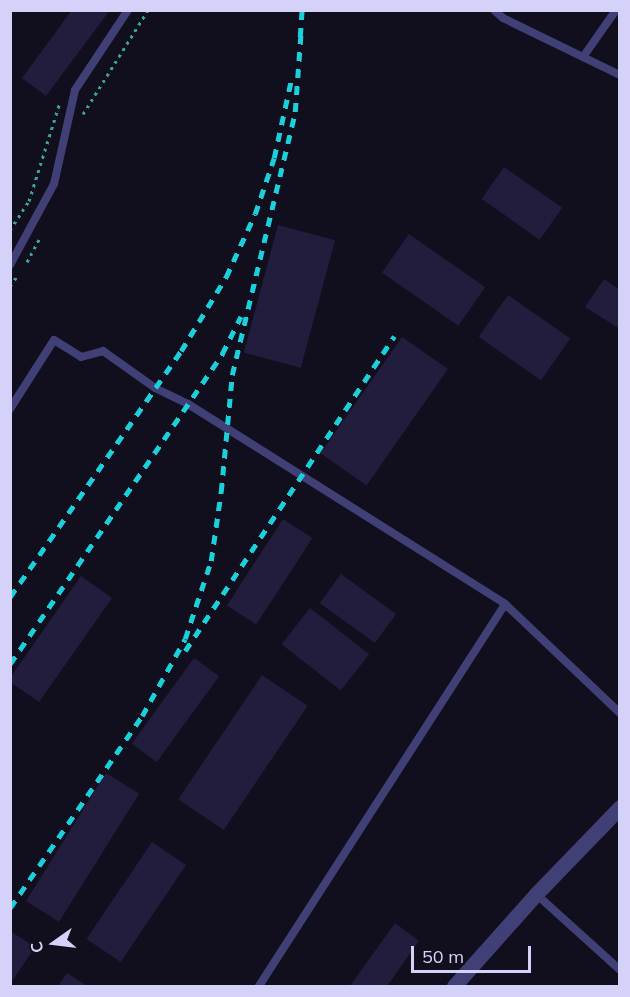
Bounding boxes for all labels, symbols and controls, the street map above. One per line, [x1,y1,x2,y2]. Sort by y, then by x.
north arrow [24,913,84,973]
scale bar [414,934,534,972]
text: С [26,940,48,955]
text: 50 m [422,945,464,968]

